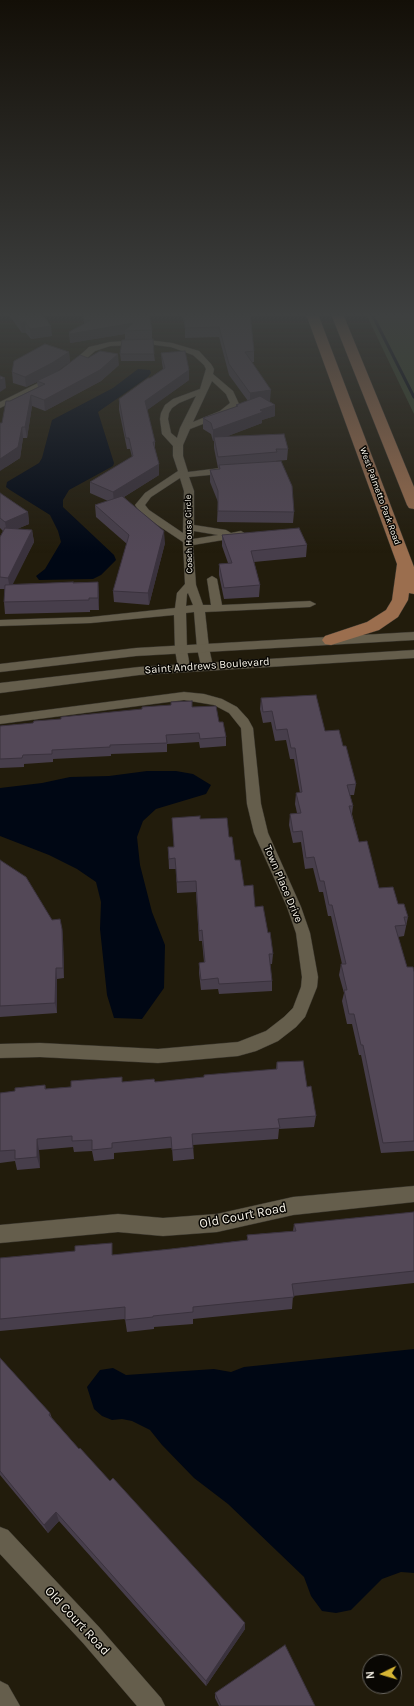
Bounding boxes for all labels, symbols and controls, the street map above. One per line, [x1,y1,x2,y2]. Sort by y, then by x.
street label: West Palmetto Park Road [357,446,403,546]
street label: Coach House Circle [183,495,195,573]
street label: Saint Andrews Boulevard [144,655,270,677]
street label: Town Place Drive [261,843,305,925]
street label: Old Court Road [198,1200,288,1232]
street label: Old Court Road [41,1583,113,1659]
north arrow [362,1654,402,1694]
text: N [364,1671,377,1680]

